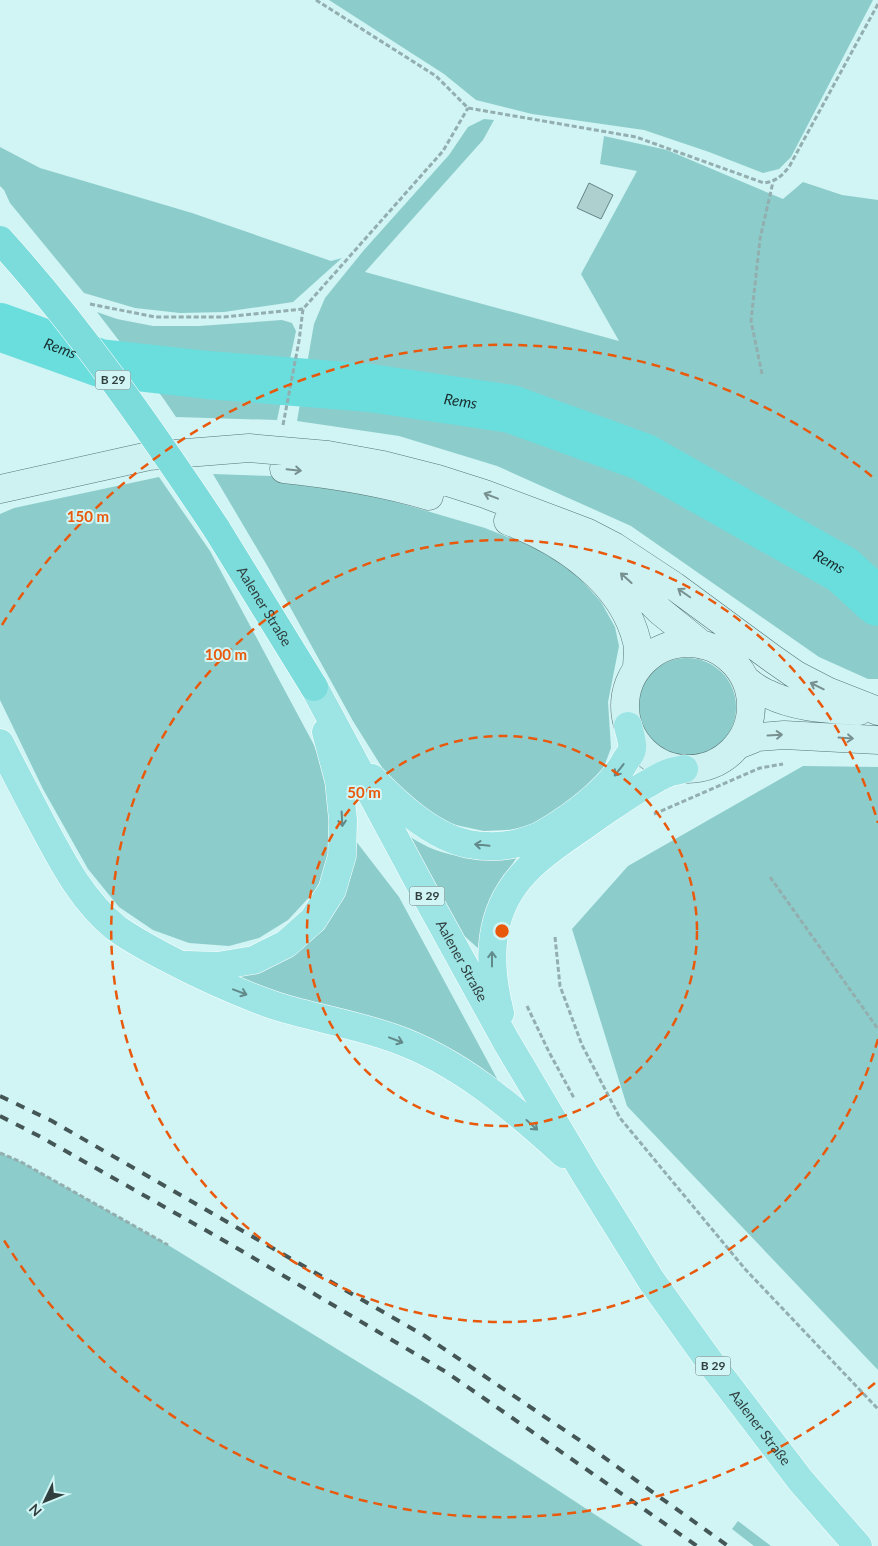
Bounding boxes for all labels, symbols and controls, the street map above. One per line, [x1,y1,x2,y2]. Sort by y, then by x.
water label: Rems [42,334,79,362]
road number: B 29 [96,370,130,390]
water label: Rems [443,389,478,412]
one-way arrow [286,465,302,475]
one-way arrow [484,491,500,500]
text: 150 m [67,507,109,525]
water label: Rems [810,545,848,577]
street label: Aalener Straße [234,563,296,649]
one-way arrow [620,572,633,584]
one-way arrow [677,588,691,598]
text: 100 m [205,645,247,663]
one-way arrow [810,681,825,690]
one-way arrow [767,731,783,740]
one-way arrow [838,734,854,743]
one-way arrow [614,763,624,777]
text: 50 m [347,783,381,801]
one-way arrow [338,811,347,827]
one-way arrow [475,840,491,850]
road number: B 29 [410,886,444,906]
street label: Aalener Straße [433,917,491,1004]
centre of rings [493,922,511,940]
one-way arrow [487,951,497,967]
one-way arrow [232,988,248,997]
one-way arrow [388,1036,403,1045]
one-way arrow [526,1120,539,1131]
road number: B 29 [696,1356,730,1375]
street label: Aalener Straße [726,1386,795,1469]
north arrow [20,1476,70,1526]
text: N [25,1500,45,1520]

